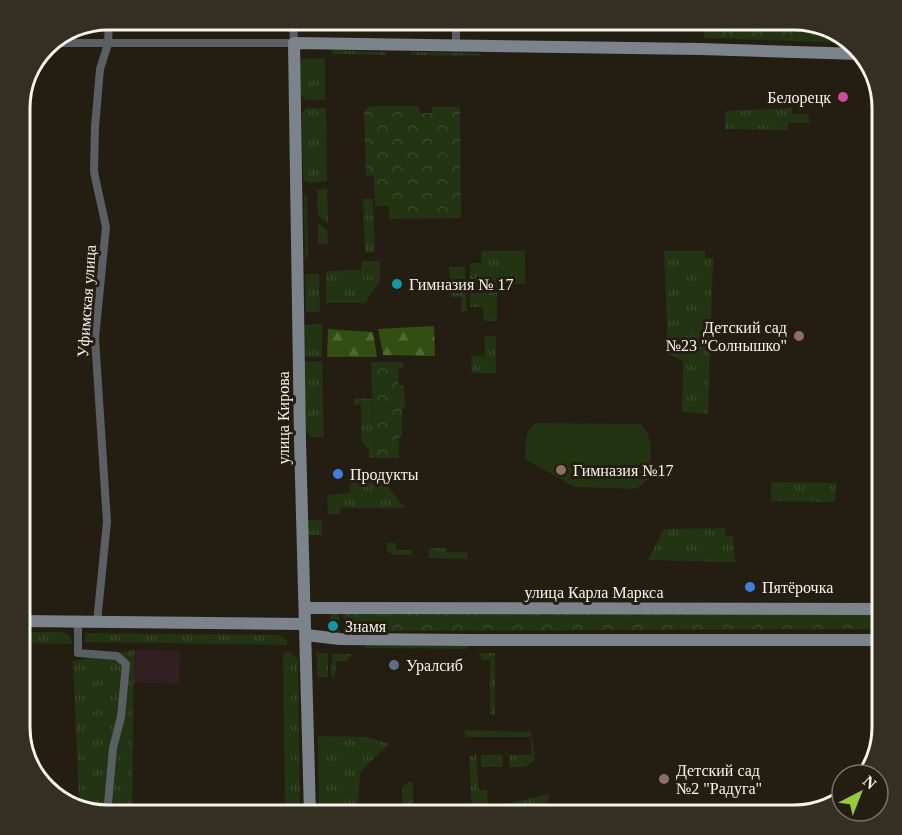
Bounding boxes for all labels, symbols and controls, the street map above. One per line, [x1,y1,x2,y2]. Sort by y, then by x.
place label: Белорецк [767,89,831,107]
marker: Белорецк [836,90,850,104]
street label: Уфимская улица [74,244,100,358]
place label: Гимназия № 17 [409,276,514,293]
marker: Гимназия № 17 [390,277,404,291]
place label: Детский сад №23 "Солнышко" [666,319,787,354]
marker: Детский сад №23 "Солнышко" [792,329,806,343]
street label: улица Кирова [275,371,293,465]
place label: Гимназия №17 [573,462,674,479]
marker: Гимназия №17 [554,463,568,477]
place label: Продукты [350,466,419,484]
marker: Продукты [331,467,345,481]
place label: Пятёрочка [762,579,833,597]
marker: Пятёрочка [743,580,757,594]
street label: улица Карла Маркса [524,584,664,602]
place label: Знамя [345,618,387,635]
marker: Знамя [326,619,340,633]
place label: Уралсиб [406,657,463,675]
marker: Уралсиб [387,658,401,672]
place label: Детский сад №2 "Радуга" [676,762,762,798]
north arrow [830,763,890,823]
marker: Детский сад №2 "Радуга" [657,772,671,786]
text: N [860,772,880,793]

